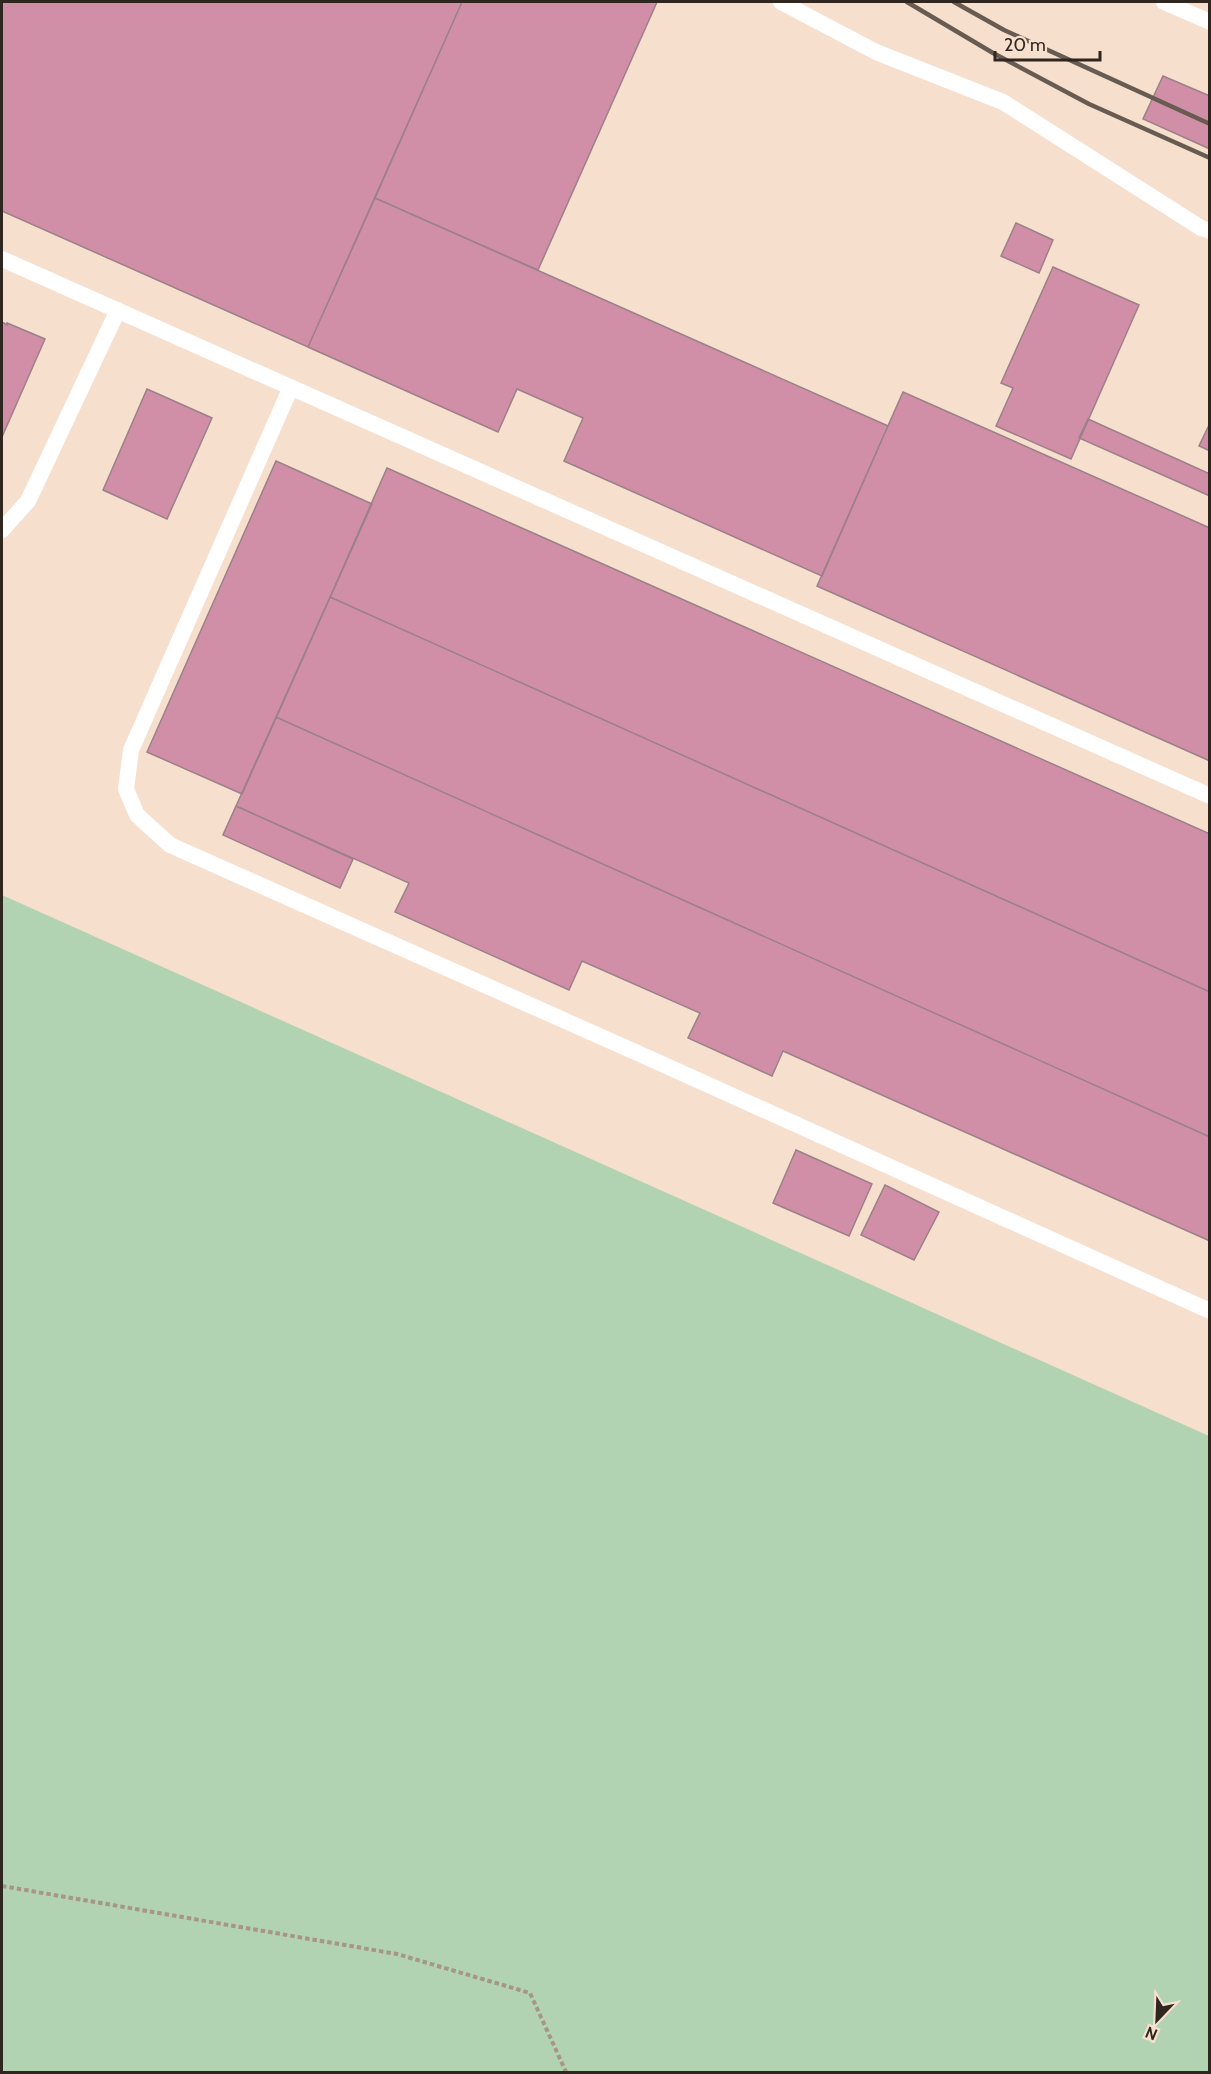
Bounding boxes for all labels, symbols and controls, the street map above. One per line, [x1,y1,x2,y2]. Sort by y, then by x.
scale bar [995,24,1100,62]
text: 20 m [1004,34,1046,56]
north arrow [1127,1990,1187,2050]
text: N [1142,2022,1160,2044]

